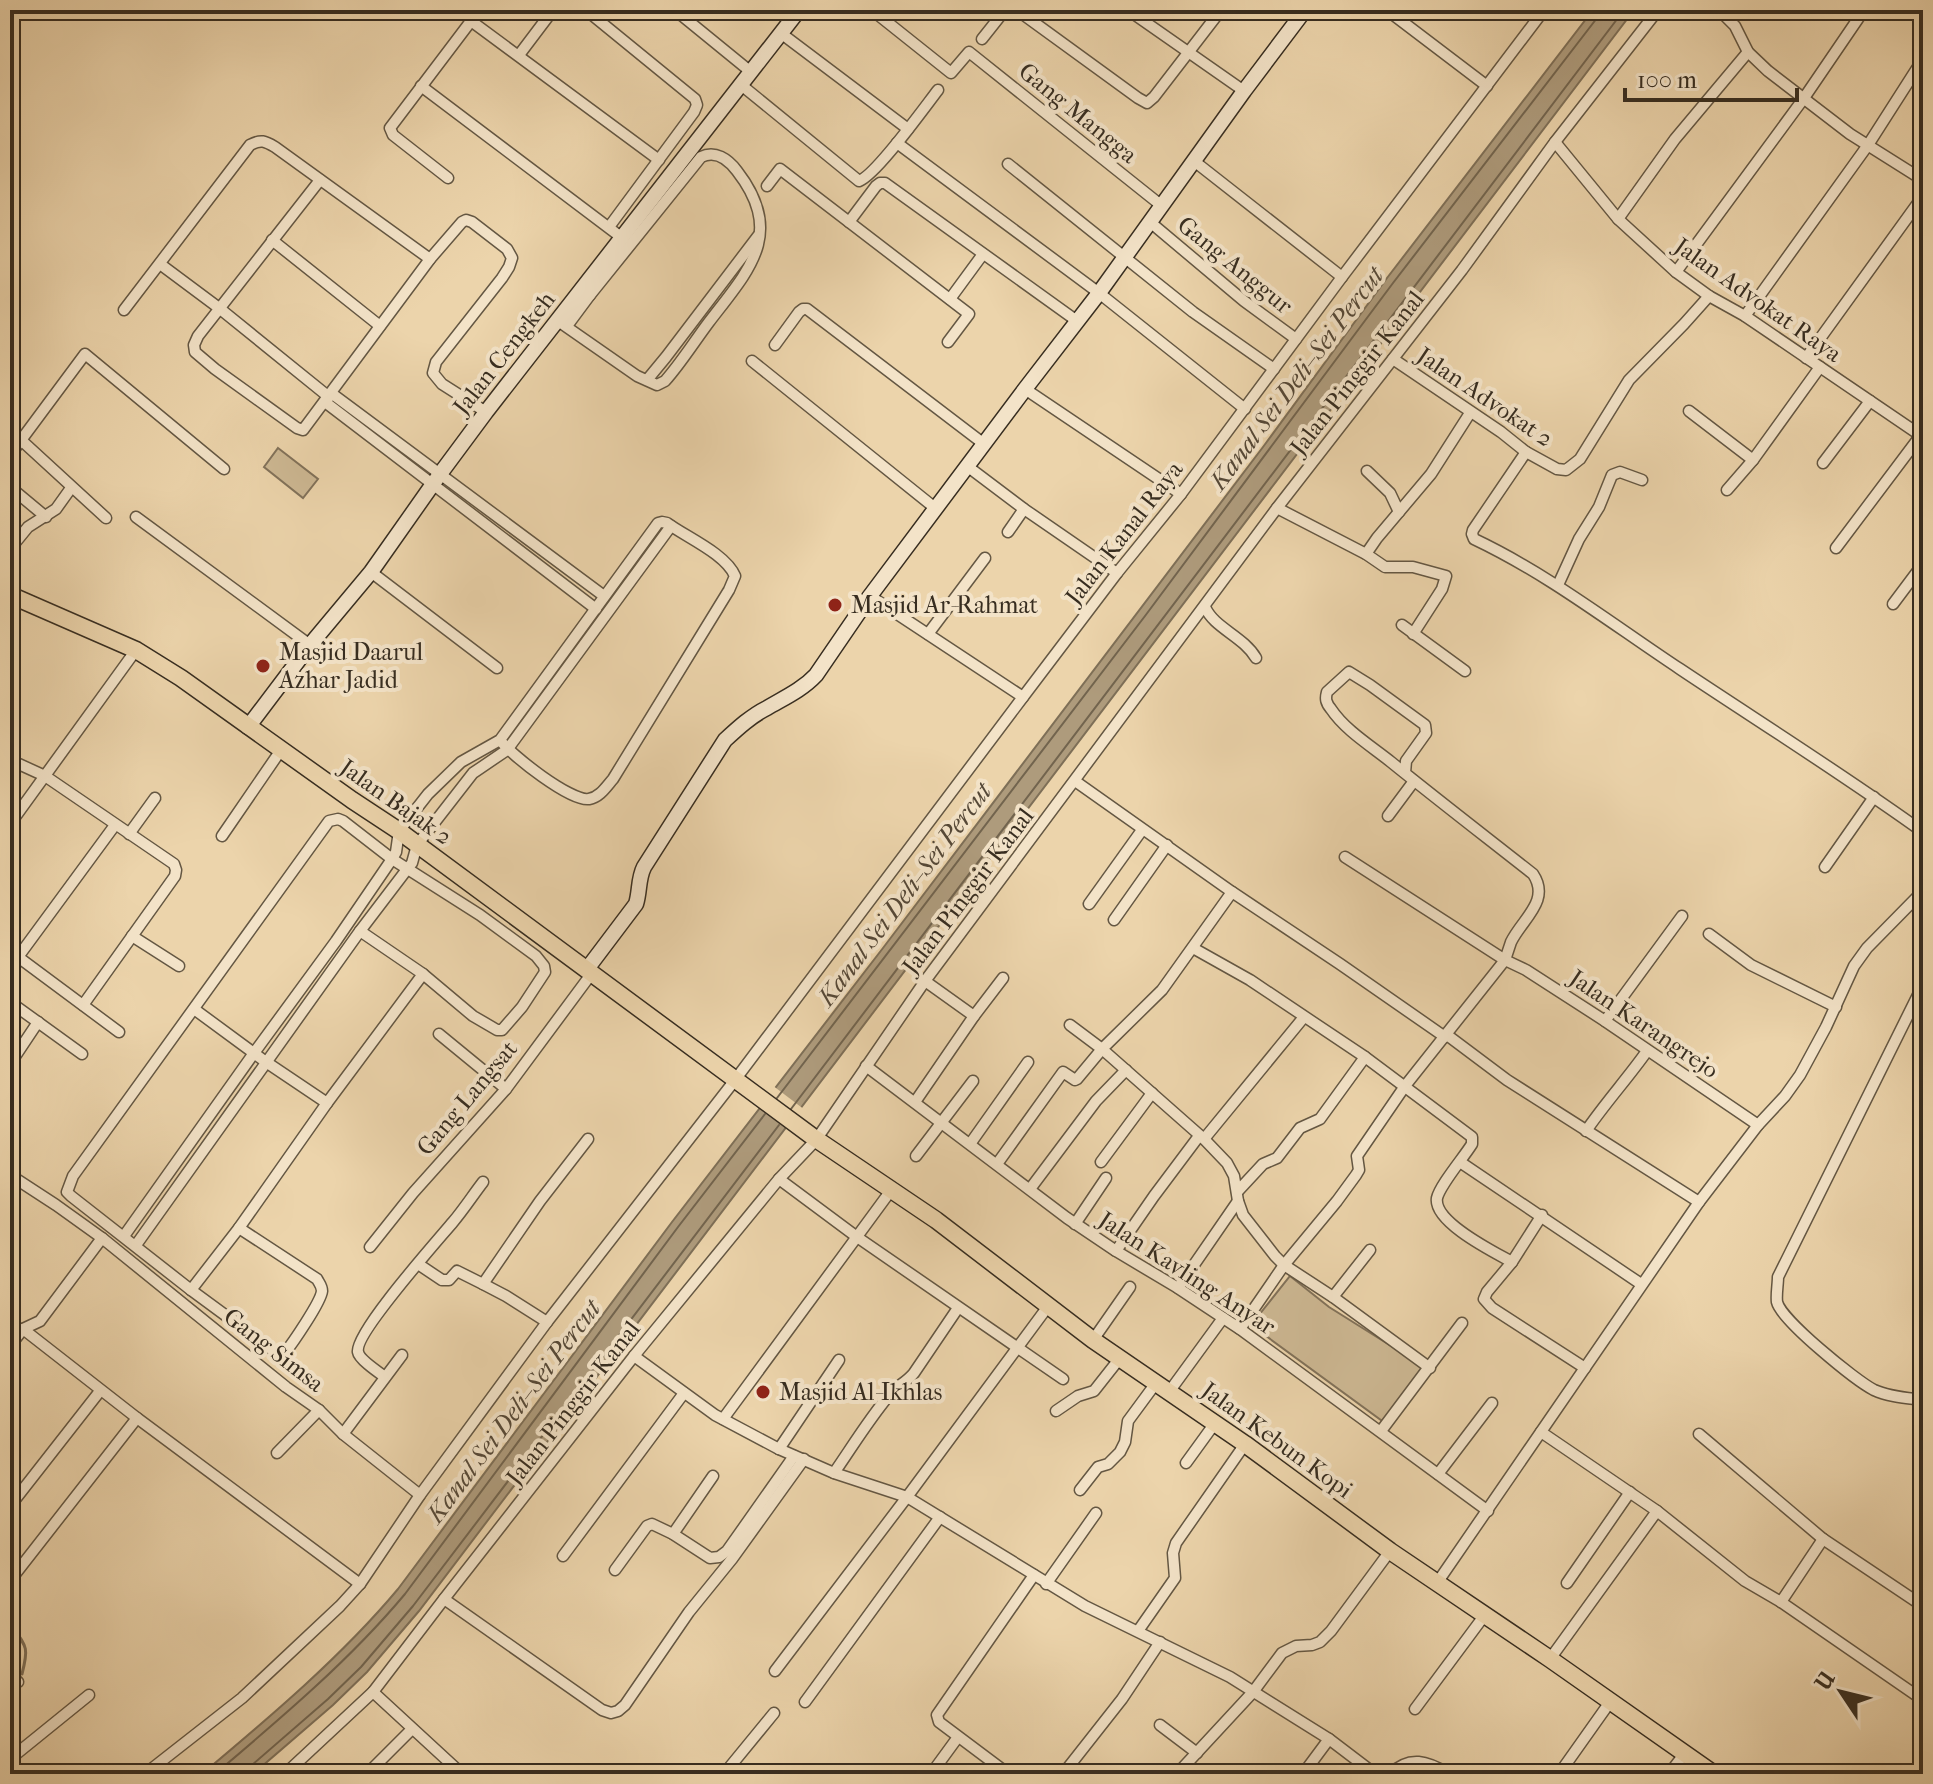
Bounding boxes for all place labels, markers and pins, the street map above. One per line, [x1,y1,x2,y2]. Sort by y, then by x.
place label: Masjid Ar-Rahmat [851,591,1039,619]
marker: Masjid Ar-Rahmat [826,596,844,614]
place label: Masjid Daarul Azhar Jadid [278,638,424,694]
marker: Masjid Daarul Azhar Jadid [254,657,272,675]
place label: Masjid Al-Ikhlas [779,1378,943,1406]
marker: Masjid Al-Ikhlas [754,1383,772,1401]

